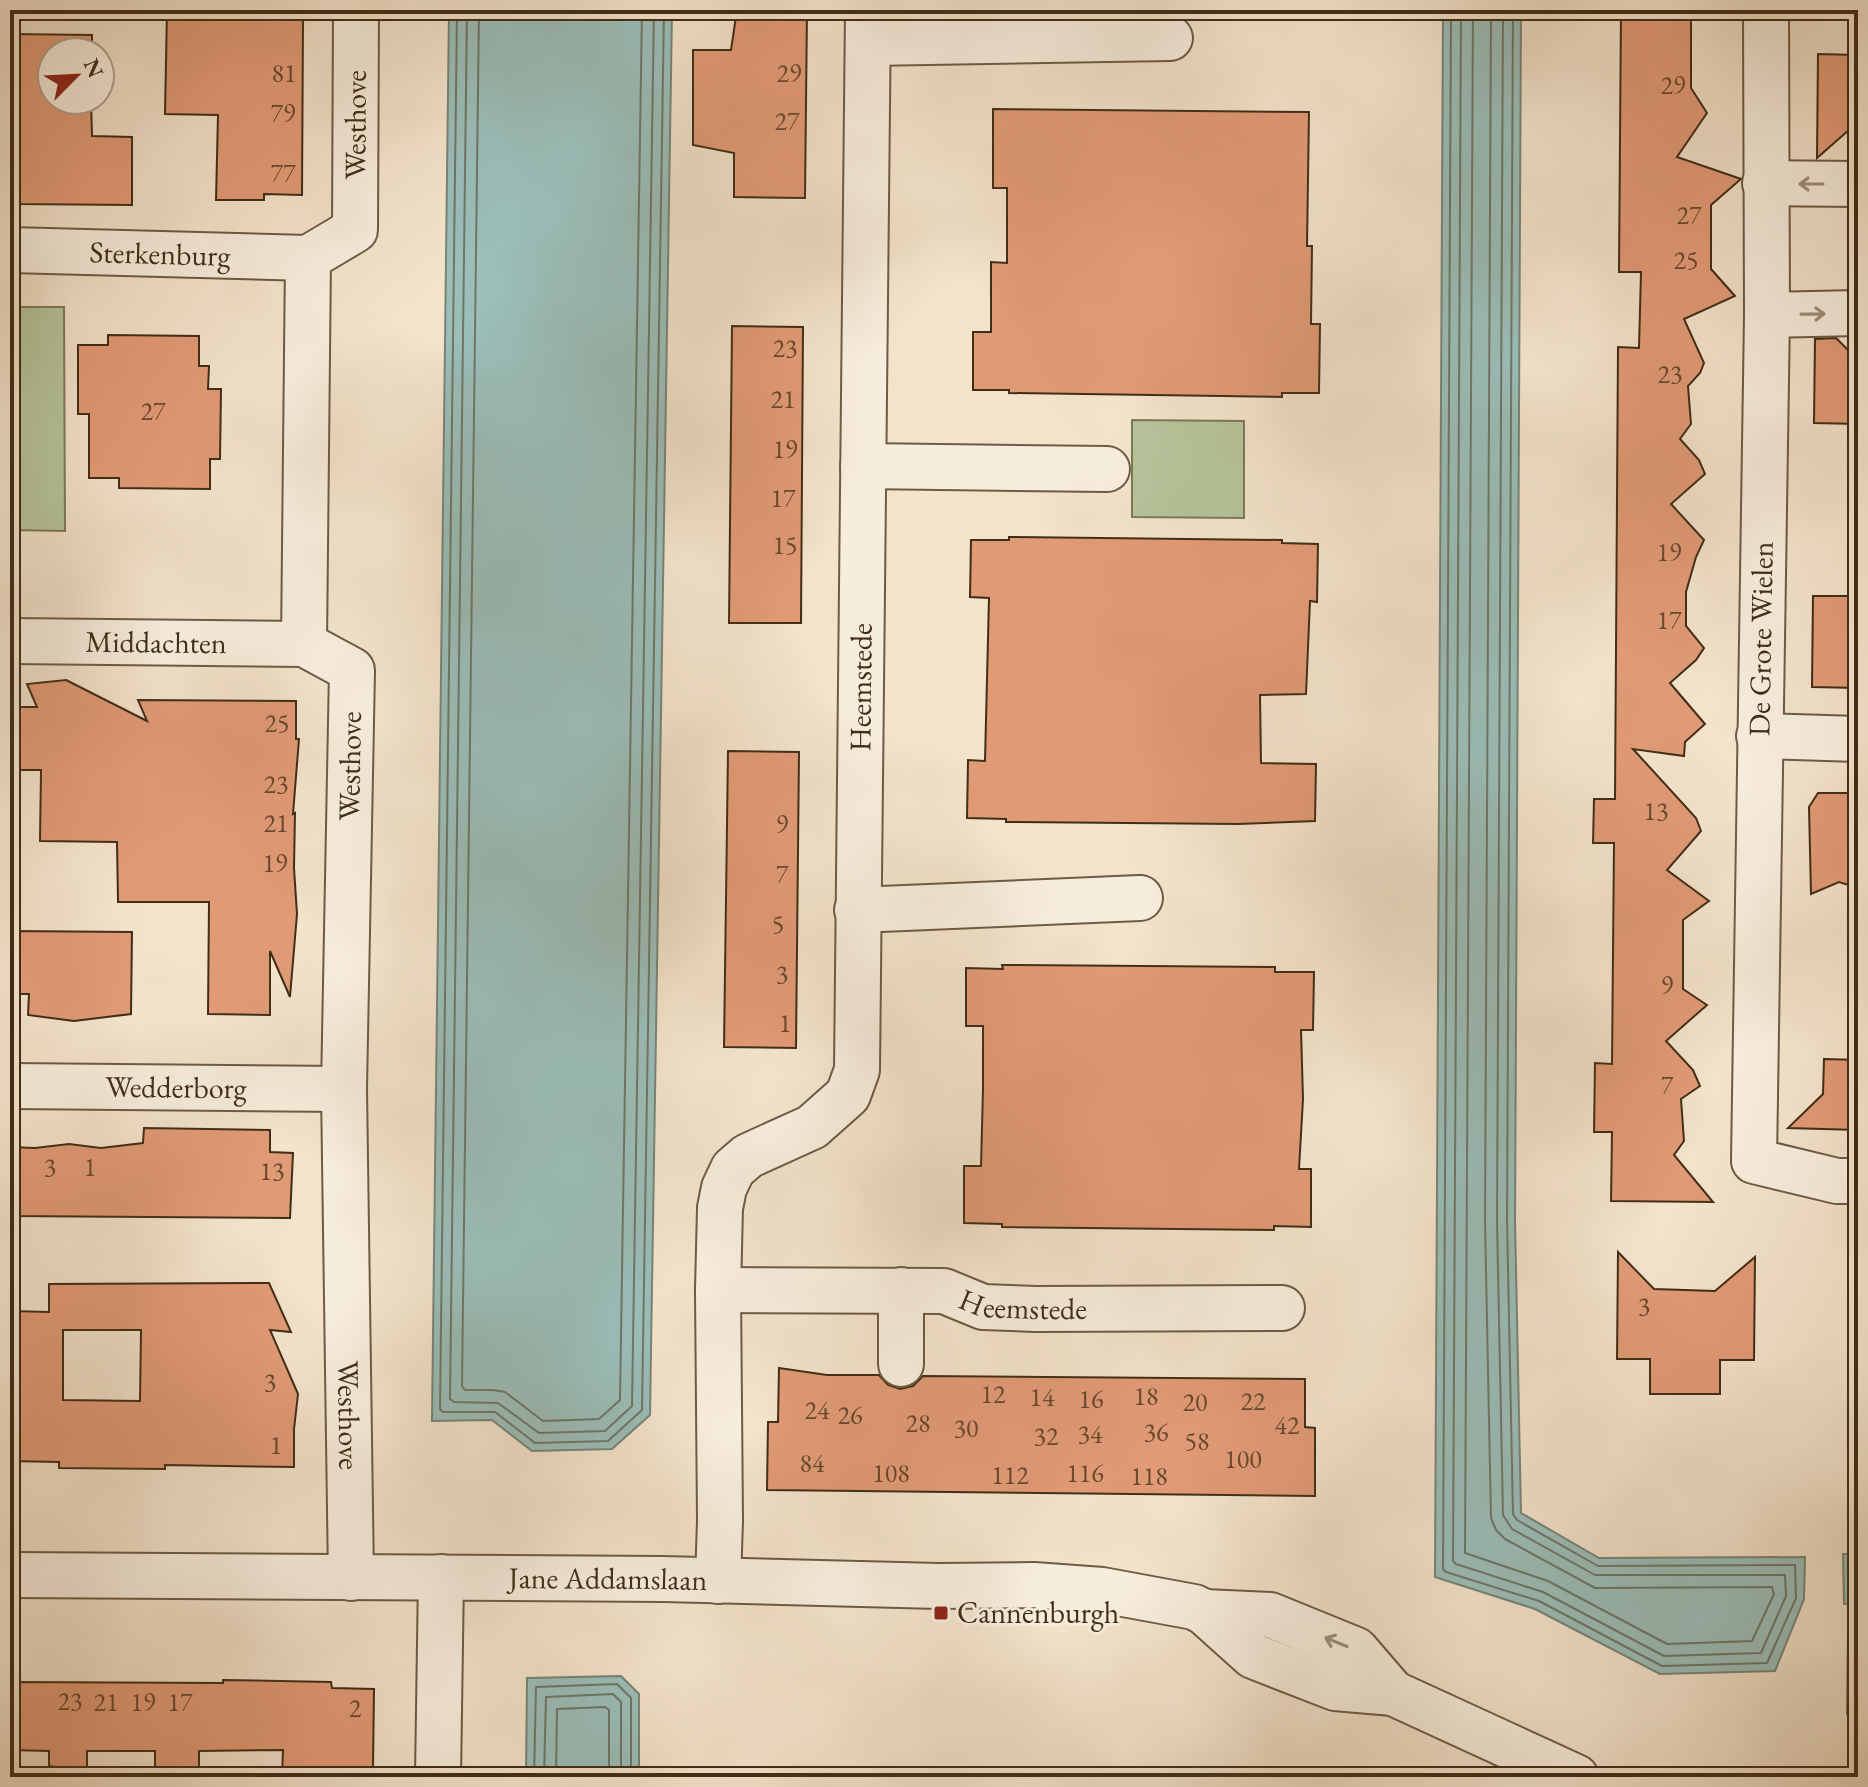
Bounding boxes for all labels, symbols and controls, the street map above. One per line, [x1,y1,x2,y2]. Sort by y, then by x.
north arrow [36,36,116,116]
text: N [77,54,111,82]
house number: 81 [272,56,296,90]
house number: 29 [777,56,802,90]
house number: 29 [1661,68,1686,102]
street label: Westhove [335,70,375,179]
house number: 79 [271,96,296,130]
house number: 27 [775,104,800,138]
house number: 77 [271,156,296,190]
one-way arrow [1798,176,1825,191]
house number: 27 [1677,198,1702,232]
street label: Sterkenburg [89,232,232,275]
house number: 25 [1674,243,1698,277]
one-way arrow [1799,306,1826,321]
house number: 23 [773,331,797,365]
house number: 23 [1658,357,1682,391]
house number: 21 [771,382,795,416]
house number: 27 [141,394,166,428]
house number: 19 [773,432,798,466]
house number: 17 [771,481,796,515]
house number: 15 [773,528,797,562]
house number: 19 [1657,535,1682,569]
street label: De Grote Wielen [1739,541,1782,737]
house number: 17 [1657,603,1682,637]
street label: Middachten [85,622,227,662]
street label: Heemstede [840,623,881,752]
house number: 25 [265,706,289,740]
street label: Westhove [329,711,370,821]
house number: 23 [264,767,288,801]
house number: 13 [1644,794,1668,828]
house number: 21 [264,806,288,840]
house number: 9 [776,807,789,841]
house number: 19 [263,846,288,880]
house number: 7 [776,857,789,891]
house number: 5 [772,907,784,941]
house number: 3 [776,957,788,991]
house number: 9 [1661,968,1674,1002]
house number: 1 [779,1006,791,1040]
street label: Wedderborg [105,1067,248,1107]
house number: 7 [1661,1068,1674,1102]
house number: 3 [44,1150,56,1184]
house number: 1 [84,1150,96,1184]
house number: 13 [260,1154,284,1188]
street label: Heemstede [953,1279,1087,1328]
house number: 3 [1638,1289,1650,1323]
street label: Westhove [329,1360,369,1470]
house number: 3 [264,1365,276,1399]
house number: 12 [981,1377,1006,1411]
house number: 18 [1134,1379,1158,1413]
house number: 14 [1030,1380,1055,1414]
house number: 16 [1079,1382,1103,1416]
house number: 22 [1241,1384,1266,1418]
house number: 20 [1183,1385,1207,1419]
house number: 24 [805,1393,830,1427]
house number: 26 [838,1398,862,1432]
house number: 28 [906,1406,930,1440]
house number: 42 [1275,1408,1300,1442]
house number: 30 [954,1411,978,1445]
house number: 36 [1144,1415,1168,1449]
house number: 34 [1078,1417,1103,1451]
house number: 32 [1034,1419,1059,1453]
house number: 58 [1185,1424,1209,1458]
house number: 1 [270,1428,282,1462]
house number: 100 [1224,1442,1262,1476]
house number: 84 [800,1446,825,1480]
house number: 108 [872,1456,910,1490]
house number: 116 [1066,1456,1104,1490]
house number: 112 [991,1458,1029,1492]
house number: 118 [1130,1459,1168,1493]
street label: Jane Addamslaan [505,1558,708,1599]
place label: Cannenburgh [957,1593,1119,1632]
marker: Cannenburgh [932,1604,950,1622]
one-way arrow [1324,1634,1349,1648]
house number: 23 [58,1684,82,1718]
house number: 21 [94,1685,118,1719]
house number: 19 [131,1685,156,1719]
house number: 17 [168,1685,193,1719]
house number: 2 [349,1691,362,1725]

